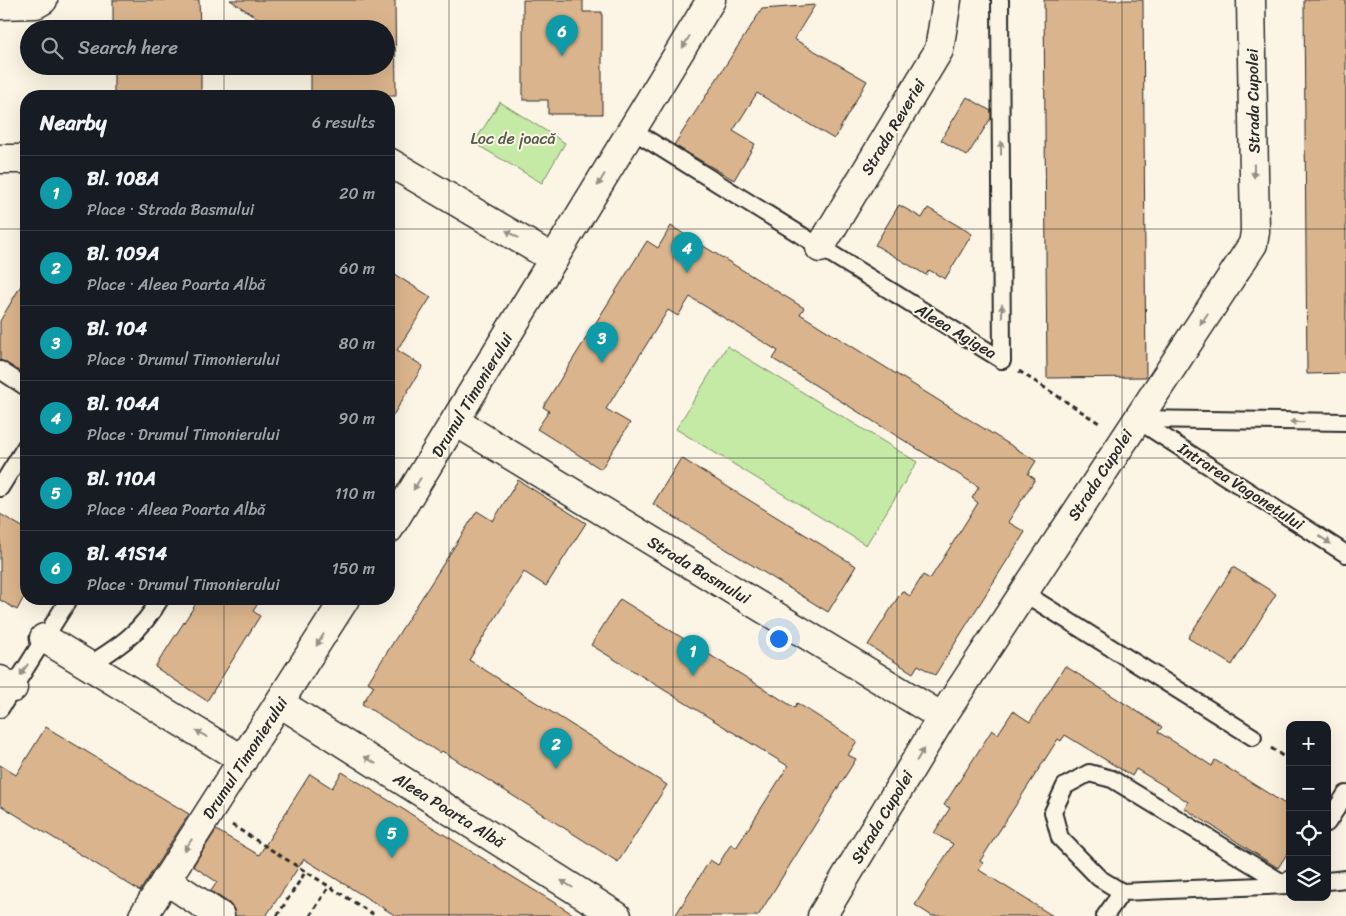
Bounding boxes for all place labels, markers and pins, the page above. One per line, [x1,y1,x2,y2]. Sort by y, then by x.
pin: 6 [546,15,578,56]
pin: 4 [671,232,703,273]
pin: 3 [586,322,618,363]
pin: 1 [677,635,709,676]
pin: 2 [540,728,572,769]
pin: 5 [376,817,408,858]

